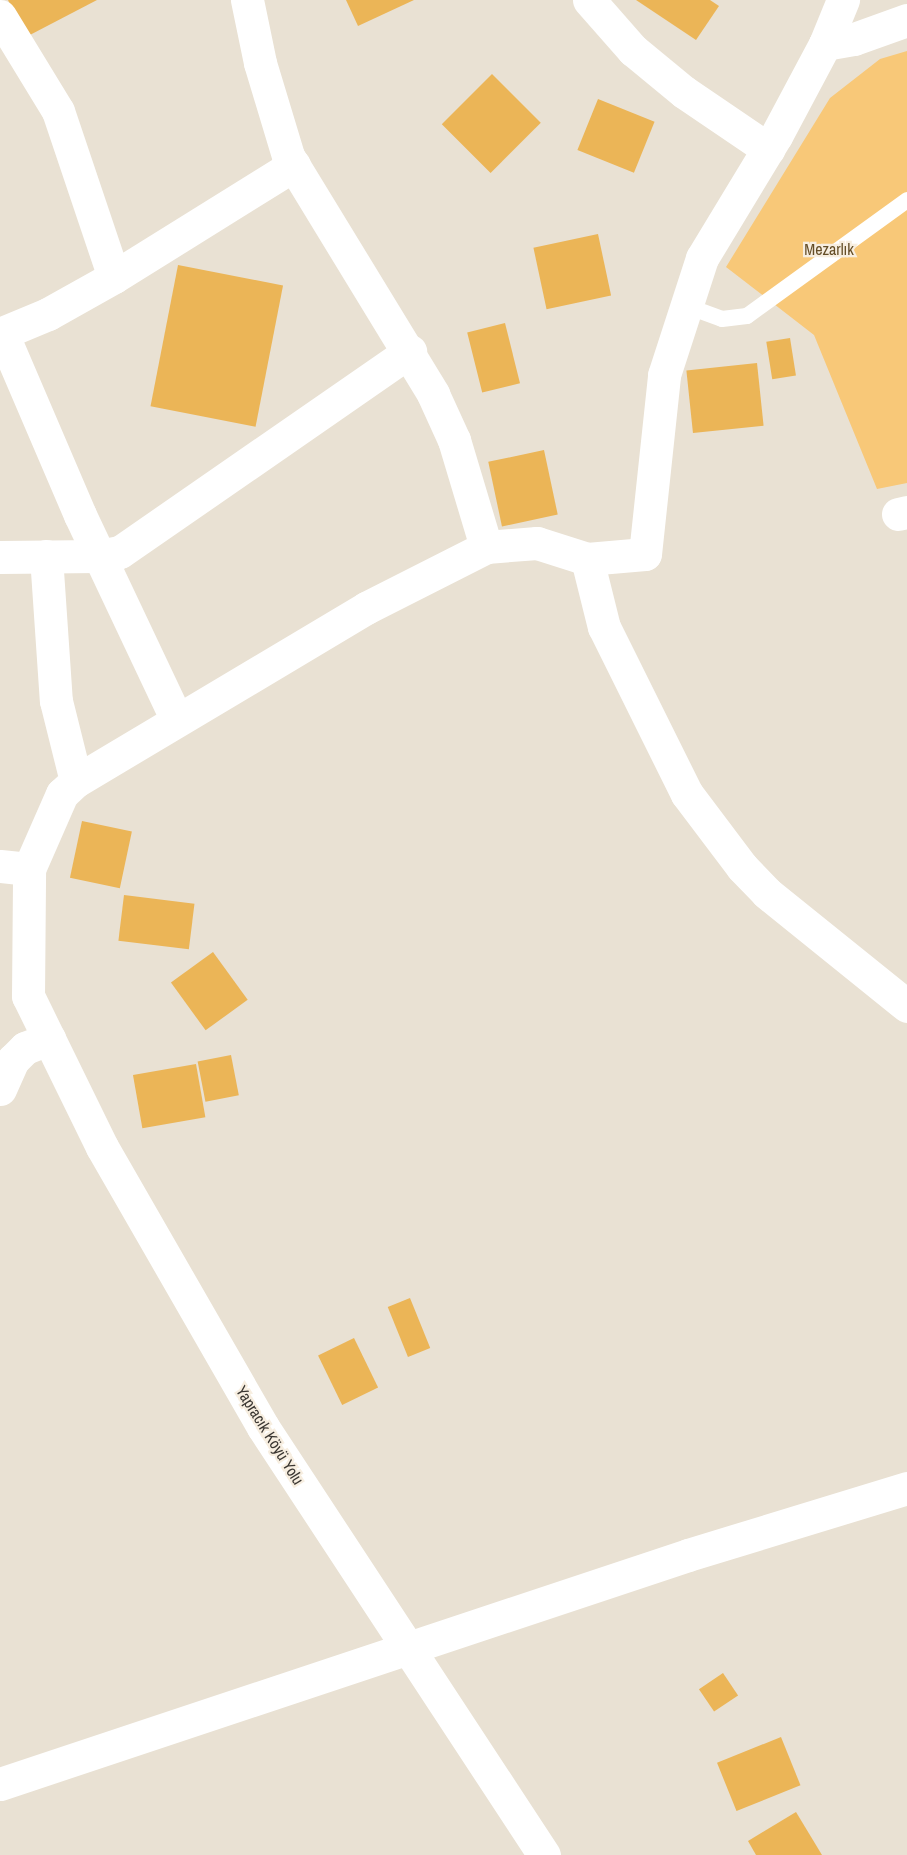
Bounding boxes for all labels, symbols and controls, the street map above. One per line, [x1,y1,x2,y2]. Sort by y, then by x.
park label: Mezarlık [804,239,854,259]
street label: Yapracık Köyü Yolu [232,1382,308,1488]

